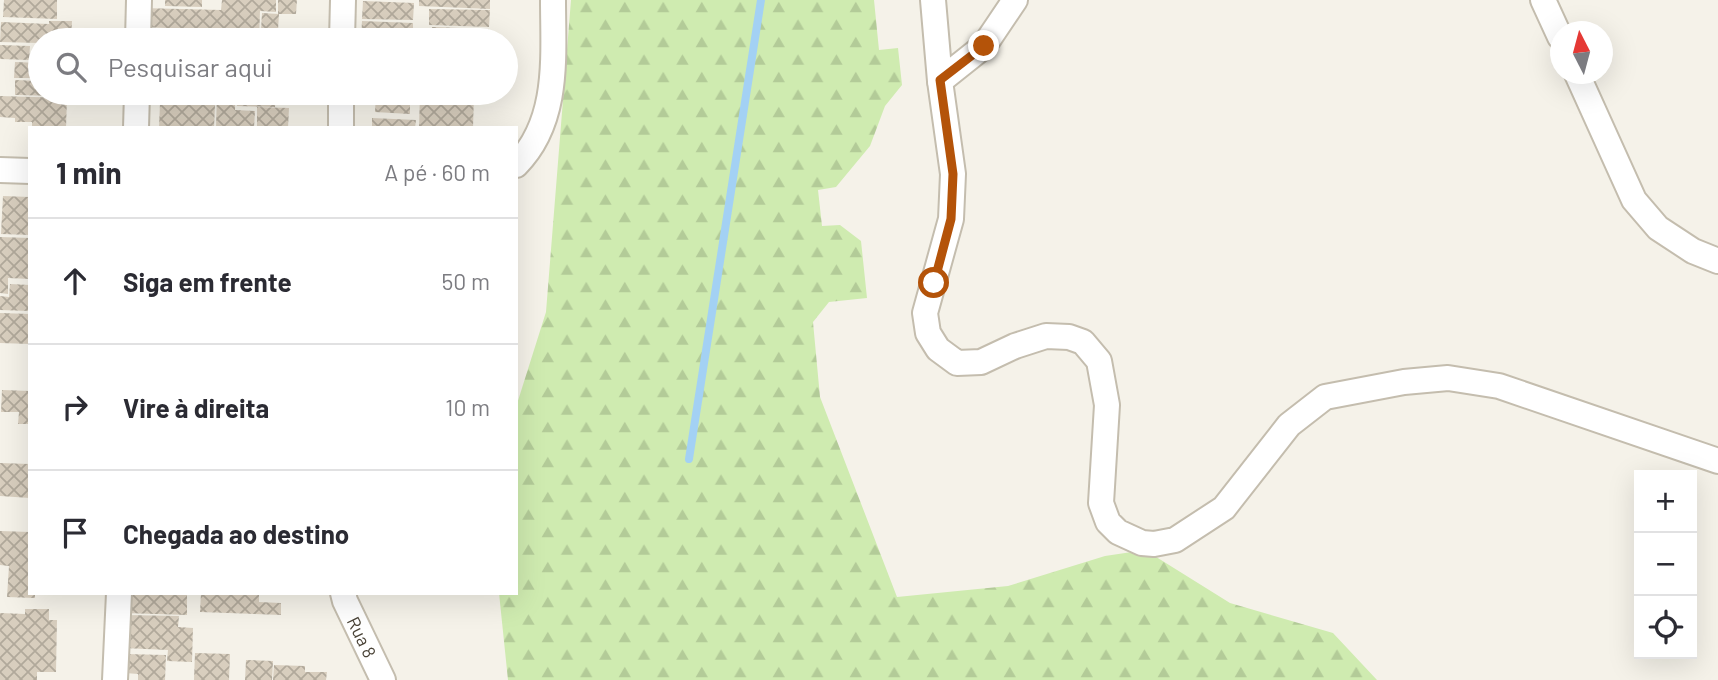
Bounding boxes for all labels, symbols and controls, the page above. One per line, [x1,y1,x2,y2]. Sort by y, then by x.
north arrow [1550,21,1613,84]
search box [28,28,518,105]
route end [968,30,999,61]
icon: search [52,48,90,86]
text: Pesquisar aqui [108,51,273,82]
text: 1 min [56,154,122,190]
text: A pé · 60 m [384,158,490,186]
icon: ahead [56,262,94,300]
text: Siga em frente [123,266,292,297]
text: 50 m [442,267,490,295]
route start [918,267,949,298]
icon: right [56,388,94,426]
text: Vire à direita [123,392,269,423]
text: 10 m [445,393,490,421]
map controls [1634,470,1697,659]
button: + [1634,470,1697,533]
icon: arrive [56,514,94,552]
text: Chegada ao destino [123,518,349,549]
button: − [1634,533,1697,596]
button: locate [1634,596,1697,659]
street label: Rua 8 [343,613,381,661]

